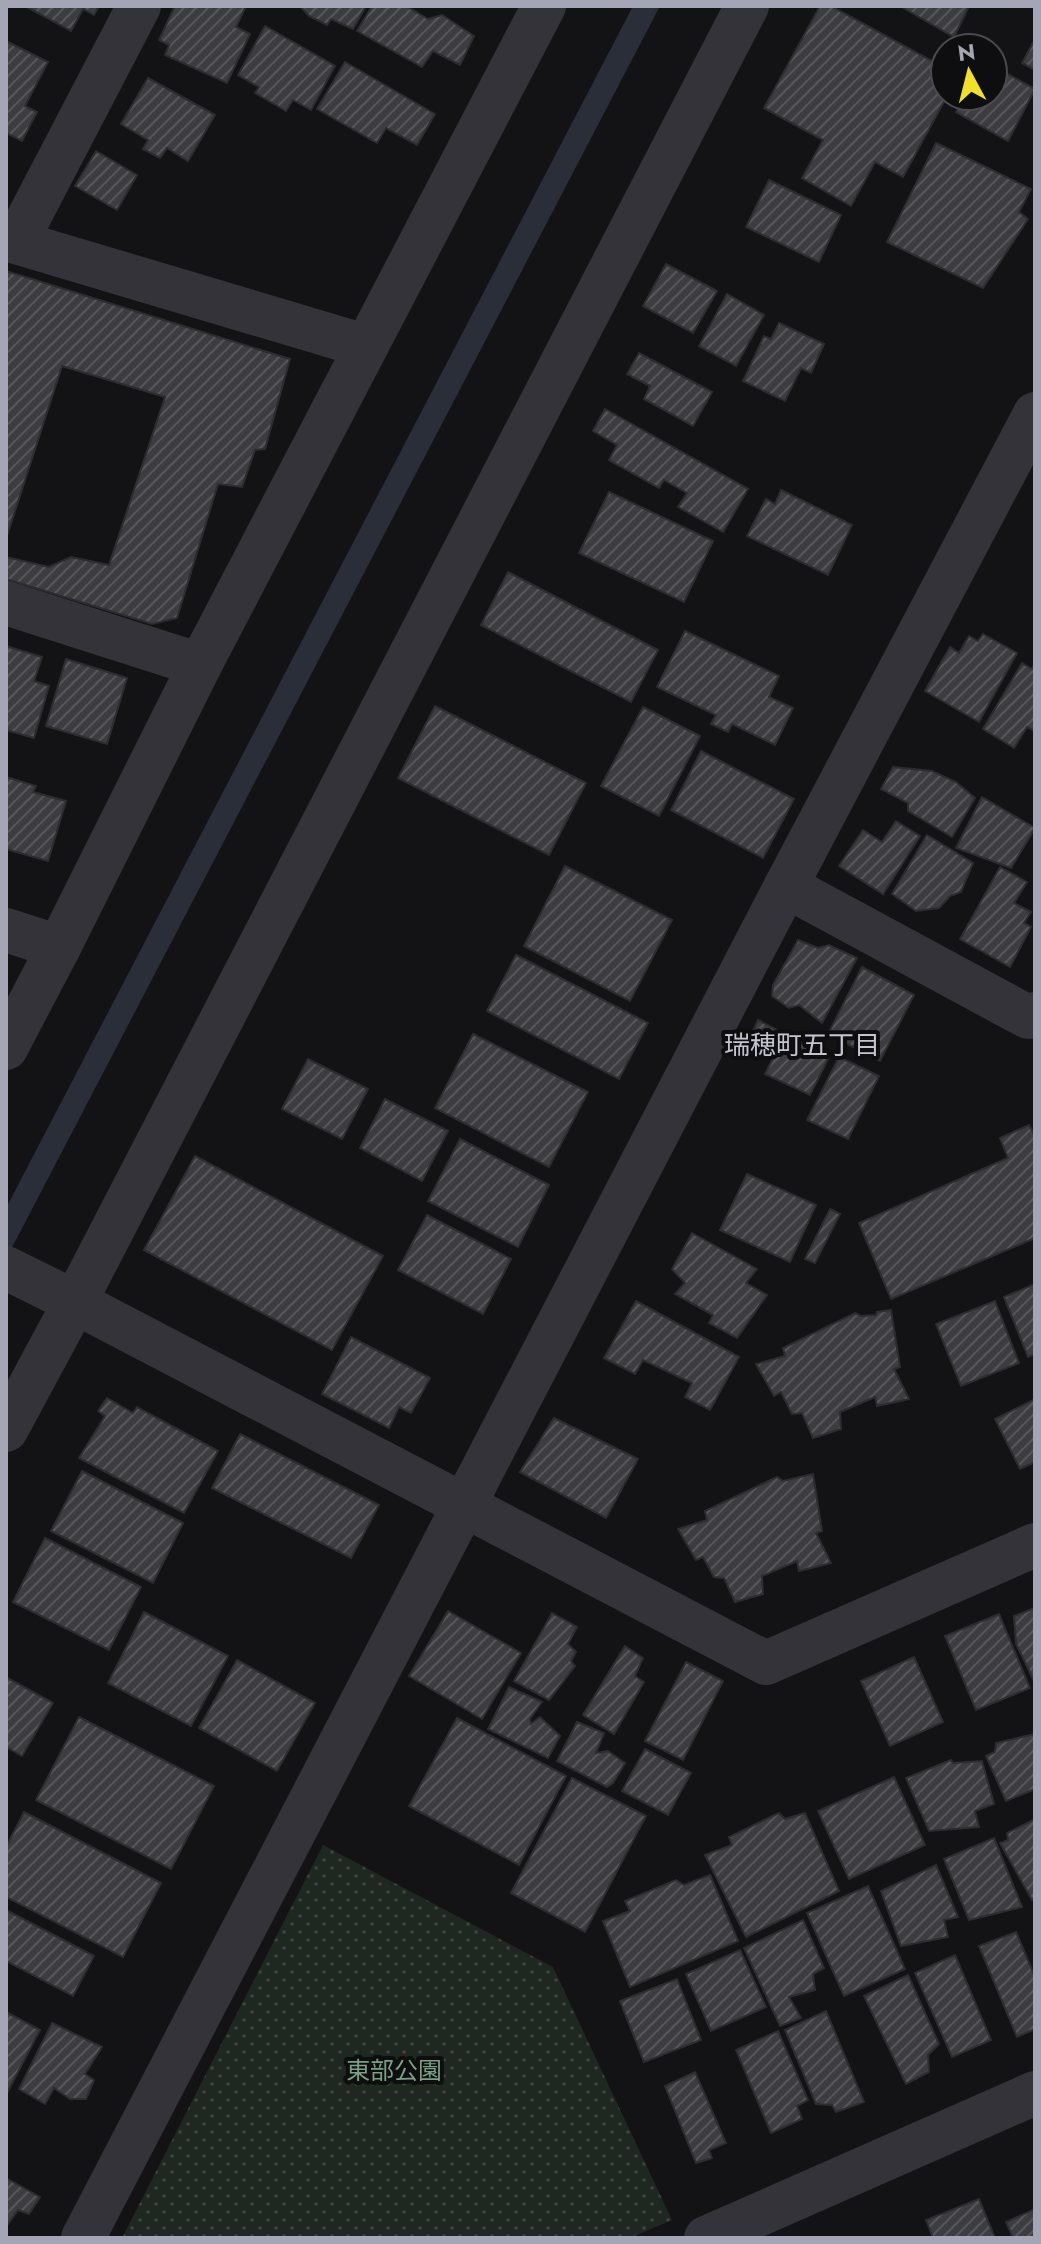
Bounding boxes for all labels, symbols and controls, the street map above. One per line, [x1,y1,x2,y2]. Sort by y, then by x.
north arrow [929,32,1009,112]
text: N [956,35,977,69]
district label: 瑞穂町五丁目 [724,1026,880,1064]
park label: 東部公園 [346,2053,442,2088]

